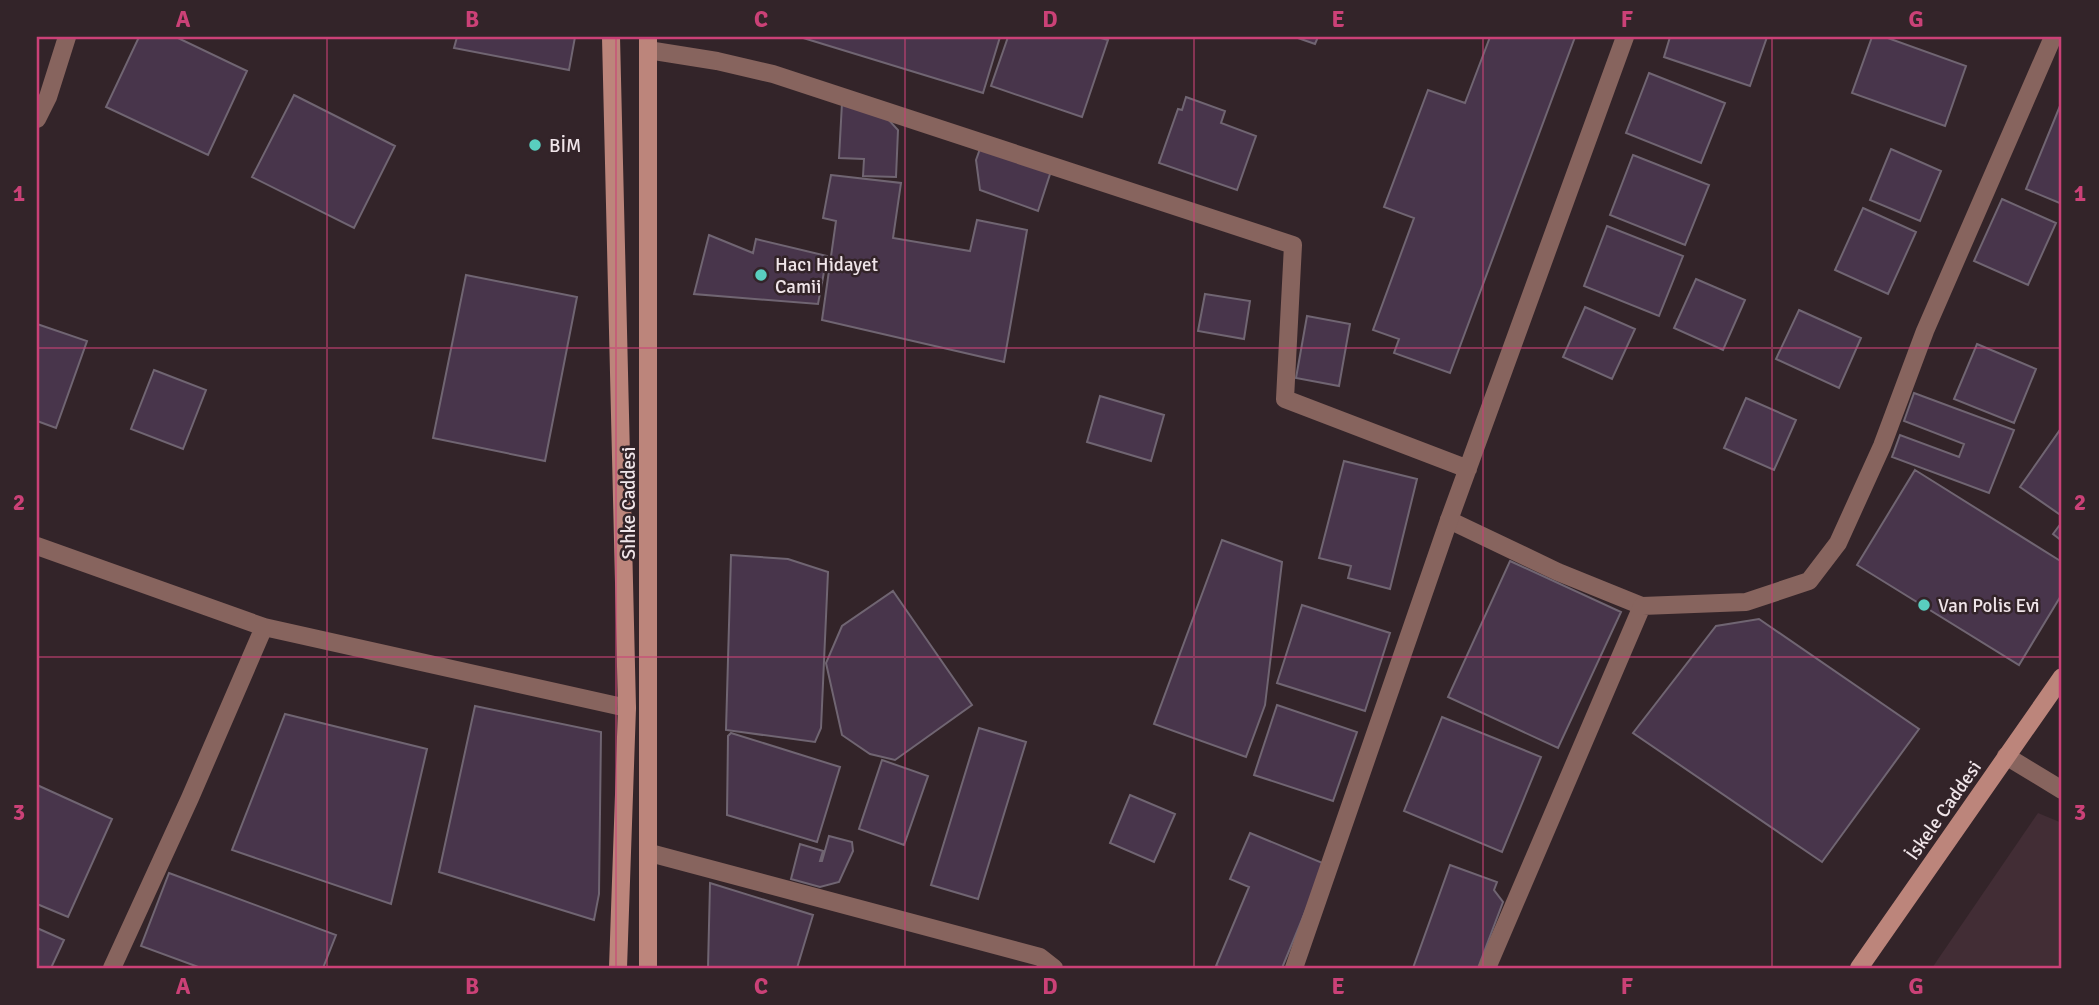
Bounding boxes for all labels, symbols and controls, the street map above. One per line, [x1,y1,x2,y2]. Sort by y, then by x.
text: A [176,5,191,34]
text: B [465,5,479,34]
text: C [754,5,768,34]
text: D [1042,5,1058,34]
text: E [1331,5,1345,34]
text: F [1621,5,1633,34]
text: G [1908,5,1924,34]
place label: BİM [549,134,581,158]
marker: BİM [527,137,543,153]
text: 1 [13,179,25,208]
text: 1 [2074,179,2086,208]
place label: Hacı Hidayet Camii [775,253,878,299]
marker: Hacı Hidayet Camii [753,267,769,283]
street label: Sıhke Caddesi [617,447,641,559]
text: 2 [13,488,25,517]
text: 2 [2074,488,2086,517]
place label: Van Polis Evi [1938,594,2040,618]
marker: Van Polis Evi [1916,597,1932,613]
street label: İskele Caddesi [1901,756,1987,865]
text: 3 [13,798,25,827]
text: 3 [2074,798,2086,827]
text: A [176,972,191,1001]
text: B [465,972,479,1001]
text: C [754,972,768,1001]
text: D [1042,972,1058,1001]
text: E [1331,972,1345,1001]
text: F [1621,972,1633,1001]
text: G [1908,972,1924,1001]

